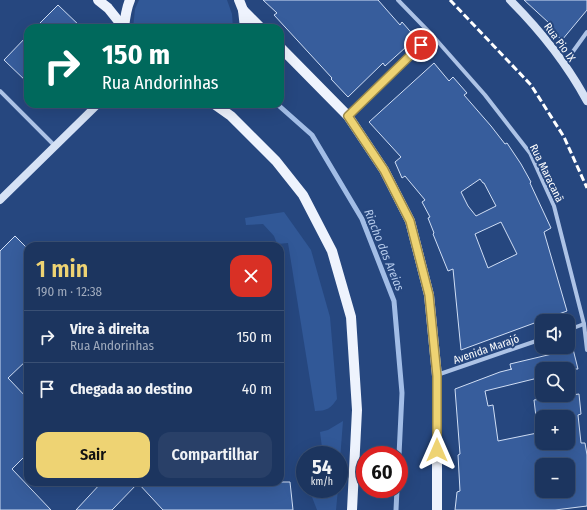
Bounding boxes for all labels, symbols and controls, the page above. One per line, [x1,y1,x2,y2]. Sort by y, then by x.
street label: Rua Pio IX [541,20,578,65]
pin [404,28,438,62]
icon: arrive [410,34,432,56]
text: 150 m [102,38,170,71]
icon: right [36,40,88,92]
text: Rua Andorinhas [102,72,219,94]
street label: Rua Maracanã [527,142,566,204]
water label: Riacho das Areias [361,207,407,293]
text: 1 min [36,255,88,283]
button: close [230,255,272,297]
text: 190 m · 12:38 [36,284,102,299]
map controls [535,314,575,498]
button: sound [535,314,575,354]
text: Vire à direita [70,320,149,338]
icon: right [36,326,58,348]
text: 150 m [236,328,272,346]
street label: Avenida Marajó [451,332,521,367]
text: Rua Andorinhas [70,338,154,353]
button: search [535,362,575,402]
icon: arrive [36,378,58,400]
text: Chegada ao destino [70,380,192,398]
text: 40 m [242,380,272,398]
button: + [535,410,575,450]
position arrow [416,429,458,471]
button: Sair [36,432,150,478]
button: Compartilhar [158,432,272,478]
speed limit sign: 60 [356,446,408,498]
text: 54 [312,455,332,479]
button: − [535,458,575,498]
text: km/h [311,476,333,488]

